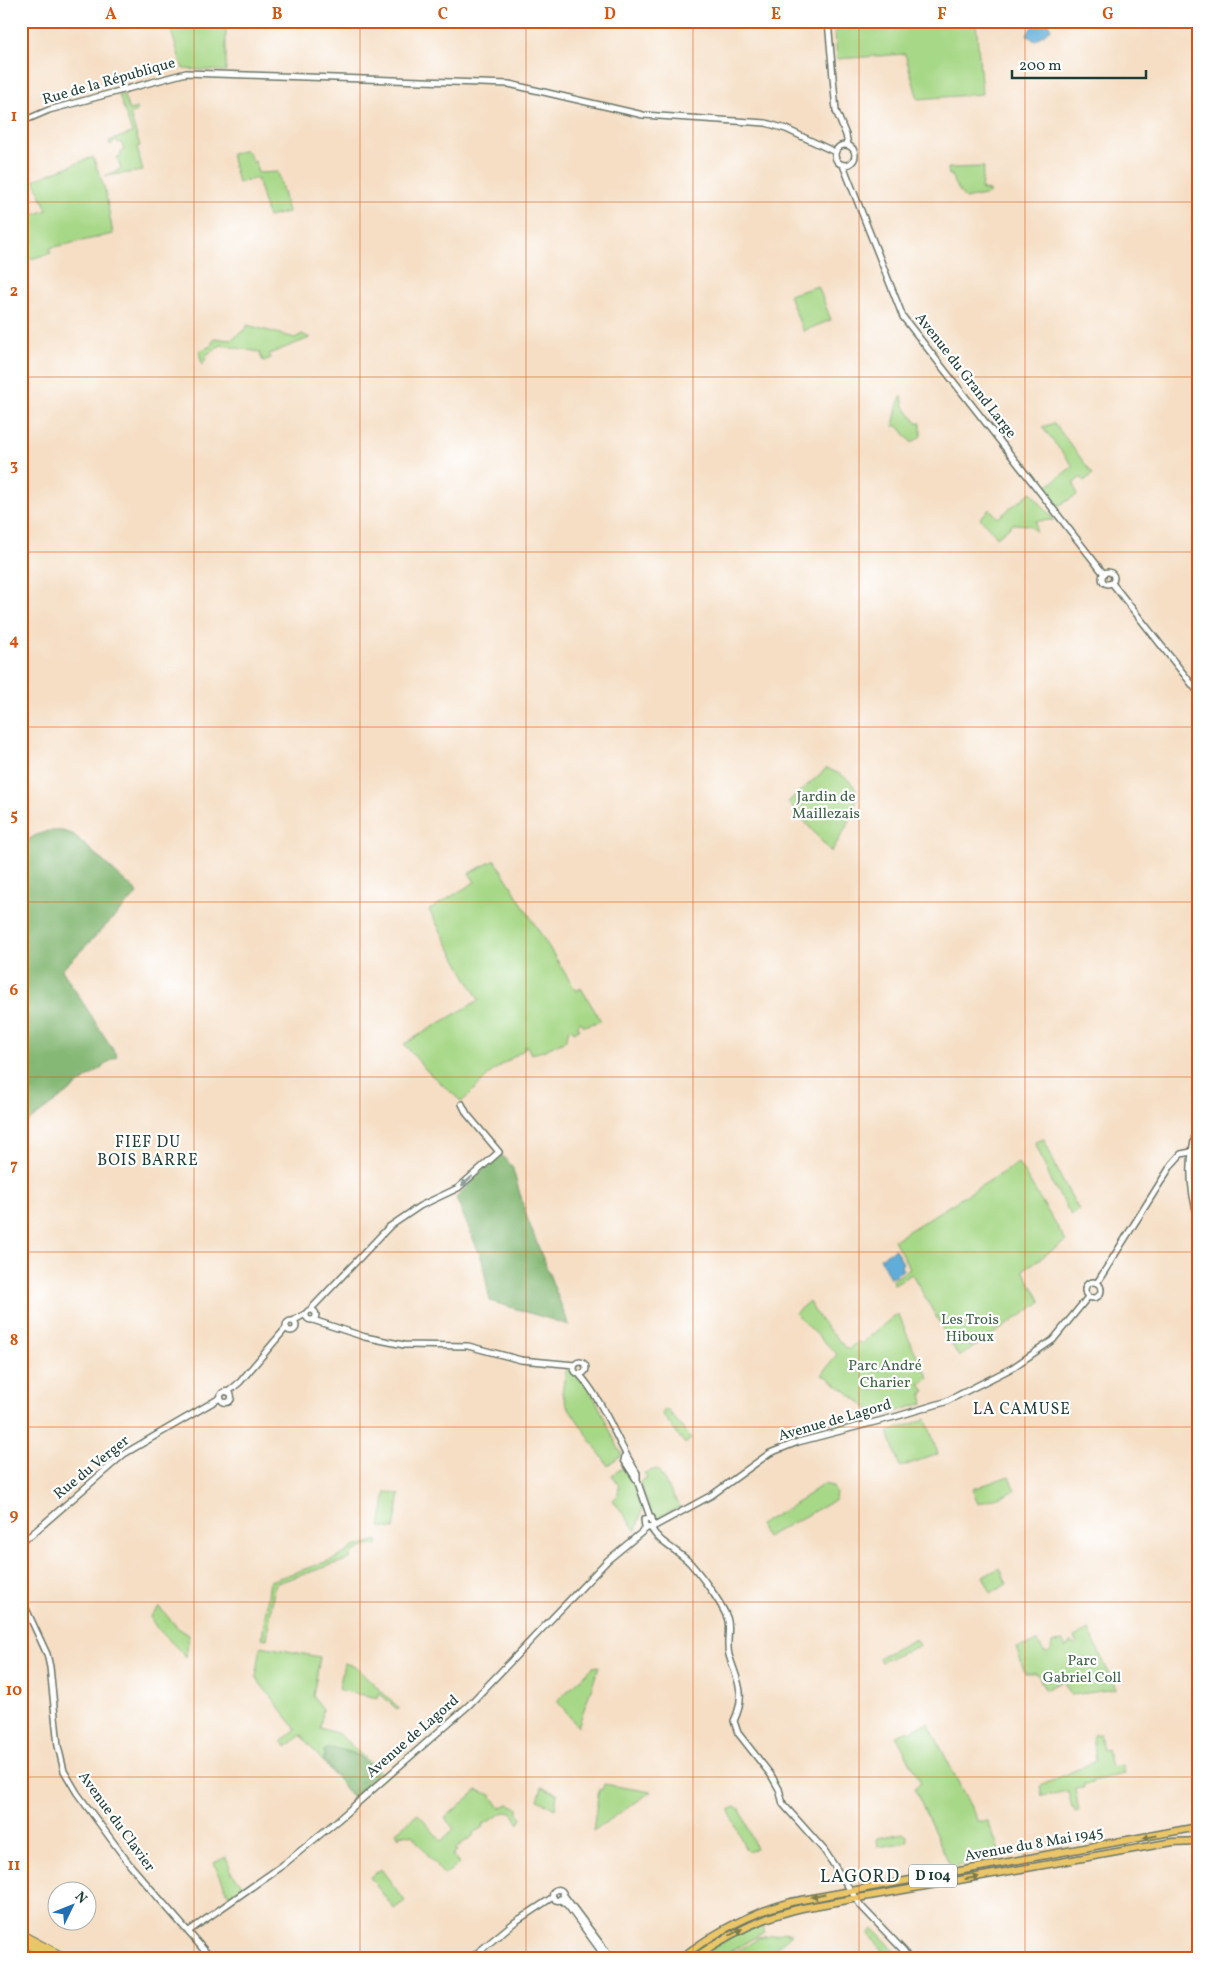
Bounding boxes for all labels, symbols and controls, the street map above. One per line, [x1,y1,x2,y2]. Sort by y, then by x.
text: A [105,4,117,26]
text: B [272,4,283,26]
text: C [438,4,448,26]
text: D [604,4,616,26]
text: E [771,4,781,26]
text: F [937,4,947,26]
text: G [1102,4,1114,26]
scale bar [1012,48,1145,80]
street label: Rue de la République [40,53,178,111]
text: 200 m [1019,56,1062,77]
text: 1 [11,106,17,128]
text: 2 [10,281,18,303]
street label: Avenue du Grand Large [909,309,1021,443]
text: 3 [10,455,18,477]
text: 4 [9,630,19,652]
park label: Jardin de Maillezais [792,787,860,825]
text: 5 [10,805,18,827]
text: 6 [10,980,19,1002]
district label: FIEF DU BOIS BARRE [97,1132,199,1172]
text: 7 [10,1155,18,1177]
one-way arrow [460,1175,473,1186]
park label: Les Trois Hiboux [941,1310,999,1348]
text: 8 [10,1330,18,1352]
park label: Parc André Charier [848,1356,922,1394]
street label: Avenue de Lagord [776,1395,894,1447]
district label: LA CAMUSE [973,1399,1071,1421]
street label: Rue du Verger [50,1431,134,1505]
text: 9 [10,1505,19,1527]
park label: Parc Gabriel Coll [1043,1651,1121,1689]
text: 10 [6,1680,22,1702]
street label: Avenue de Lagord [362,1691,464,1783]
street label: Avenue du Clavier [72,1768,160,1876]
street label: Avenue du 8 Mai 1945 [963,1822,1105,1868]
one-way arrow [1142,1833,1158,1841]
text: 11 [8,1855,20,1877]
road number: D 104 [909,1864,957,1888]
district label: LAGORD [820,1865,900,1890]
one-way arrow [964,1873,980,1881]
north arrow [48,1882,98,1932]
text: N [70,1888,91,1908]
one-way arrow [809,1893,825,1901]
one-way arrow [728,1928,743,1936]

